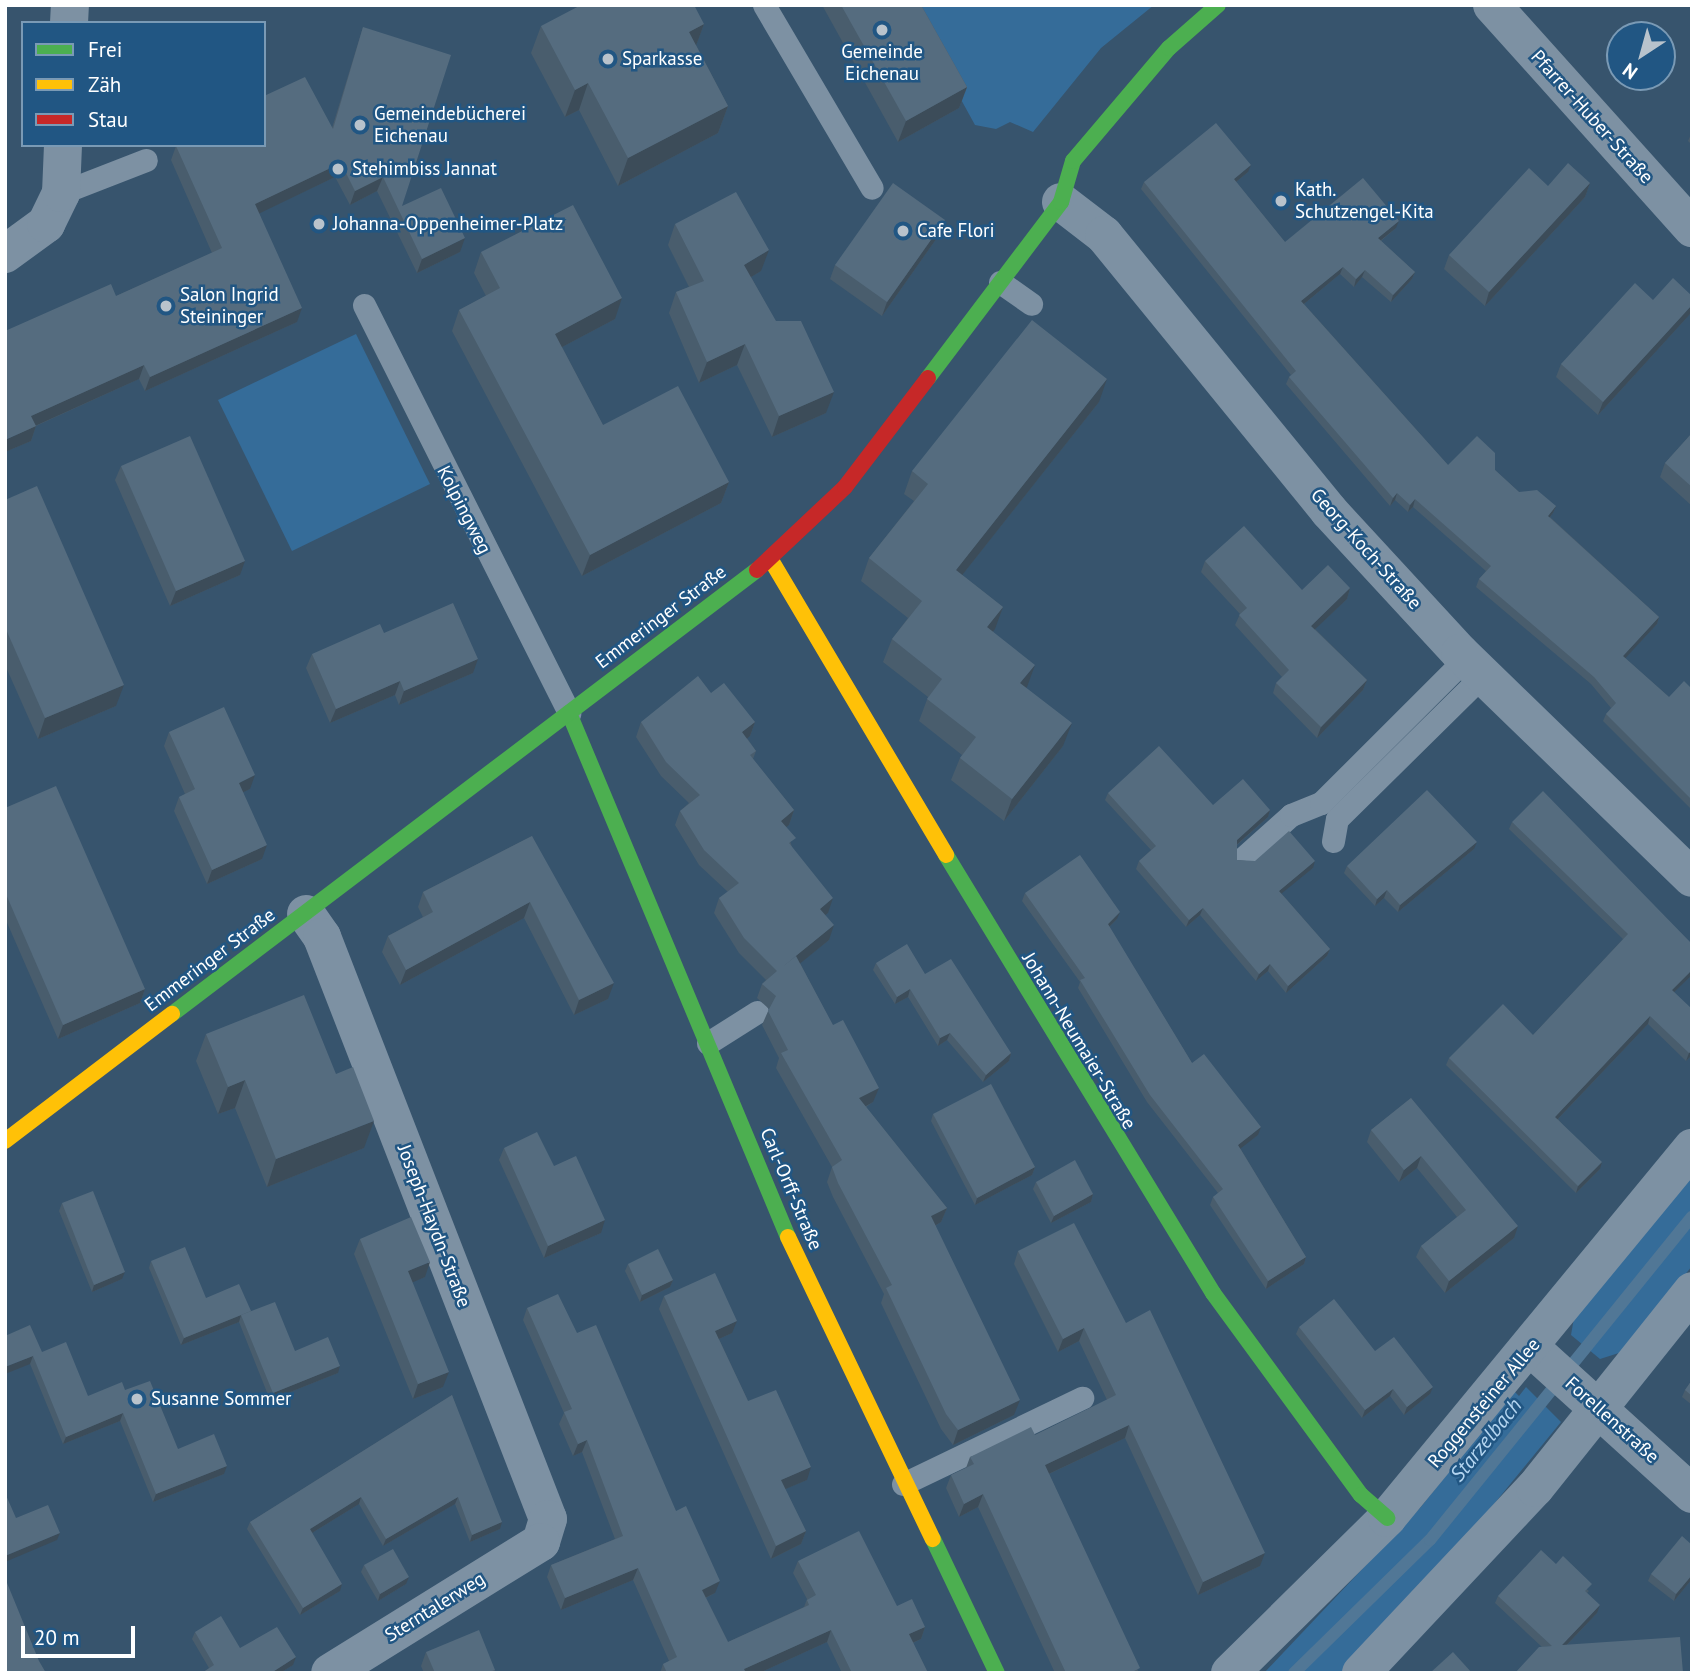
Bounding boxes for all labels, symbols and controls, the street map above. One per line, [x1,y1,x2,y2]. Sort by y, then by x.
legend [21,21,266,147]
north arrow [1606,21,1676,91]
marker: Gemeinde Eichenau [874,22,890,38]
text: Frei [88,36,122,63]
place label: Gemeinde Eichenau [841,41,923,85]
street label: Pfarrer-Huber-Straße [1526,46,1658,188]
place label: Sparkasse [622,48,702,70]
marker: Sparkasse [600,51,616,67]
text: N [1618,58,1642,85]
text: Zäh [88,71,121,98]
place label: Gemeindebücherei Eichenau [374,103,526,147]
text: Stau [88,106,128,133]
marker: Gemeindebücherei Eichenau [352,117,368,133]
place label: Stehimbiss Jannat [352,158,497,180]
marker: Stehimbiss Jannat [330,161,346,177]
place label: Kath. Schutzengel-Kita [1295,179,1434,223]
marker: Kath. Schutzengel-Kita [1273,193,1289,209]
place label: Johanna-Oppenheimer-Platz [333,213,563,235]
marker: Johanna-Oppenheimer-Platz [311,216,327,232]
place label: Cafe Flori [917,220,995,242]
marker: Cafe Flori [895,223,911,239]
place label: Salon Ingrid Steininger [180,284,279,328]
marker: Salon Ingrid Steininger [158,298,174,314]
street label: Kolpingweg [432,462,496,558]
street label: Georg-Koch-Straße [1306,484,1426,614]
street label: Emmeringer Straße [591,561,731,673]
street label: Emmeringer Straße [140,904,280,1016]
street label: Johann-Neumaier-Straße [1017,949,1141,1133]
street label: Carl-Orff-Straße [755,1124,827,1254]
street label: Joseph-Haydn-Straße [392,1141,476,1311]
street label: Roggensteiner Allee [1423,1333,1545,1473]
street label: Forellenstraße [1560,1372,1664,1468]
place label: Susanne Sommer [151,1388,292,1410]
marker: Susanne Sommer [129,1391,145,1407]
water label: Starzelbach [1445,1393,1527,1487]
street label: Sterntalerweg [381,1567,489,1647]
scale bar [24,1612,138,1656]
text: 20 m [34,1624,80,1651]

